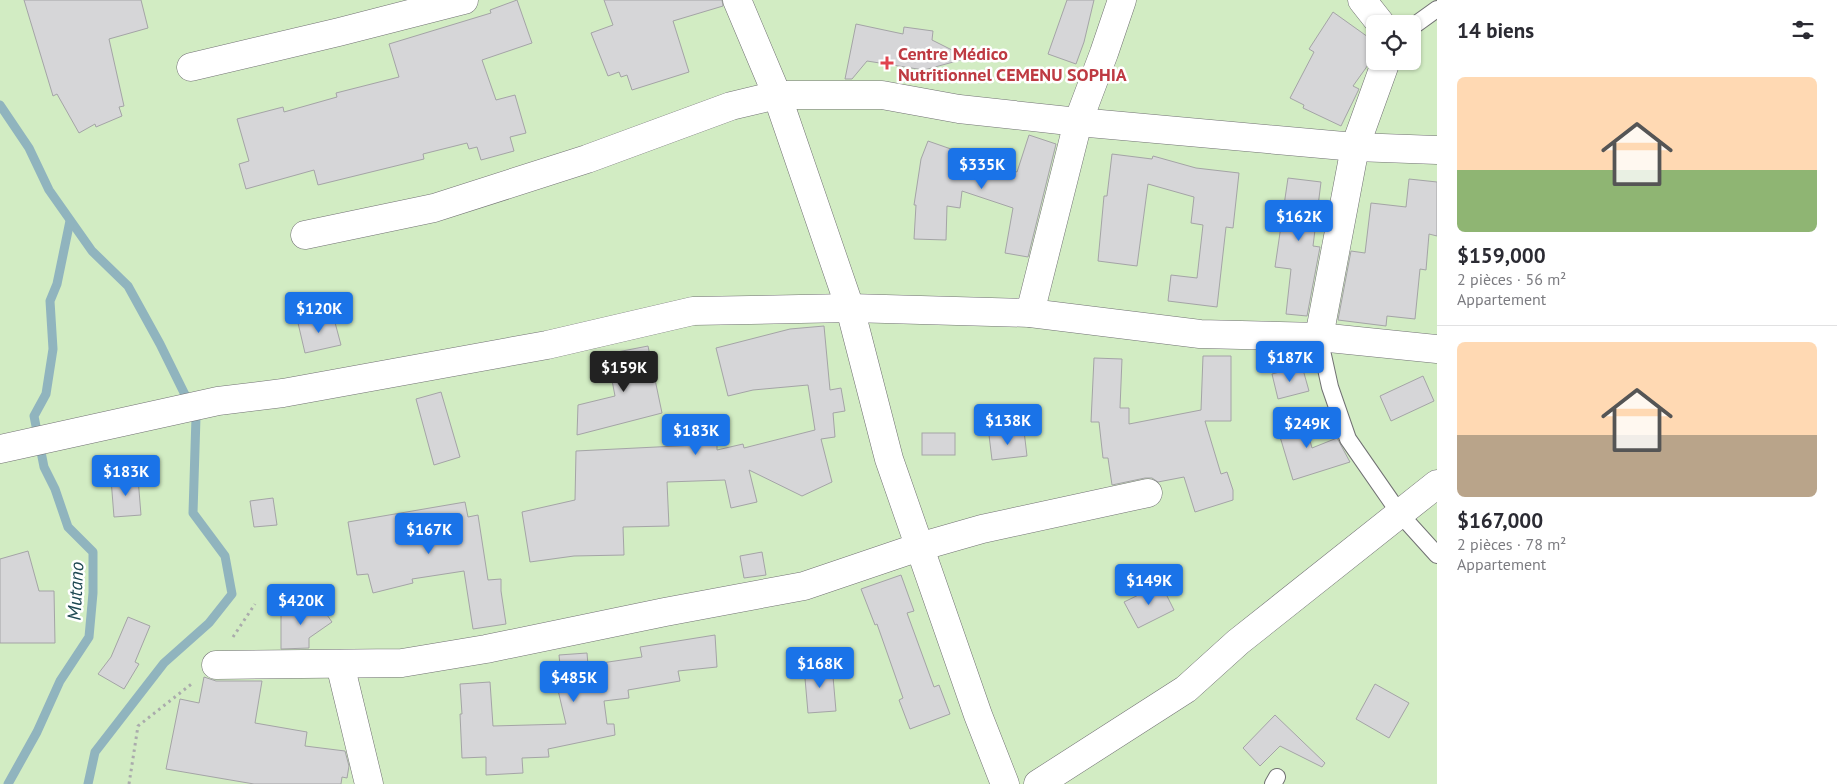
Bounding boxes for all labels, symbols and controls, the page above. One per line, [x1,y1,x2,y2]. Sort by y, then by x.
map controls [1366,15,1421,70]
button: locate [1366,15,1421,70]
icon: filters [1789,16,1817,44]
text: 14 biens [1457,17,1534,44]
place label: Centre Médico Nutritionnel CEMENU SOPHIA [898,42,1127,86]
marker: Centre Médico Nutritionnel CEMENU SOPHIA [880,56,894,70]
icon: home [1592,109,1682,199]
pin: $335K [947,148,1017,190]
text: $335K [959,154,1005,174]
pin: $162K [1264,200,1334,242]
text: $162K [1276,206,1322,226]
text: $159,000 [1457,242,1546,269]
text: 2 pièces · 56 m² [1457,269,1566,289]
text: Appartement [1457,289,1546,309]
pin: $120K [284,292,354,334]
text: $120K [296,298,342,318]
pin: $187K [1255,340,1325,383]
text: $187K [1267,347,1313,367]
pin: $159K [589,350,659,393]
text: $159K [601,357,647,377]
icon: home [1592,375,1682,465]
pin: $138K [973,404,1043,446]
pin: $249K [1272,406,1342,449]
text: $138K [985,410,1031,430]
text: $249K [1284,413,1330,433]
pin: $183K [661,414,731,456]
text: $183K [673,420,719,440]
pin: $183K [91,454,161,497]
text: $183K [103,461,149,481]
text: $167,000 [1457,507,1543,534]
pin: $167K [394,512,464,555]
text: $167K [406,519,452,539]
text: 2 pièces · 78 m² [1457,534,1566,554]
text: Appartement [1457,554,1546,574]
water label: Mutano [61,561,89,621]
pin: $149K [1114,564,1184,606]
text: $149K [1126,570,1172,590]
pin: $420K [266,584,336,626]
text: $420K [278,590,324,610]
pin: $168K [785,646,855,689]
text: $168K [797,653,843,673]
pin: $485K [539,660,609,703]
text: $485K [551,667,597,687]

